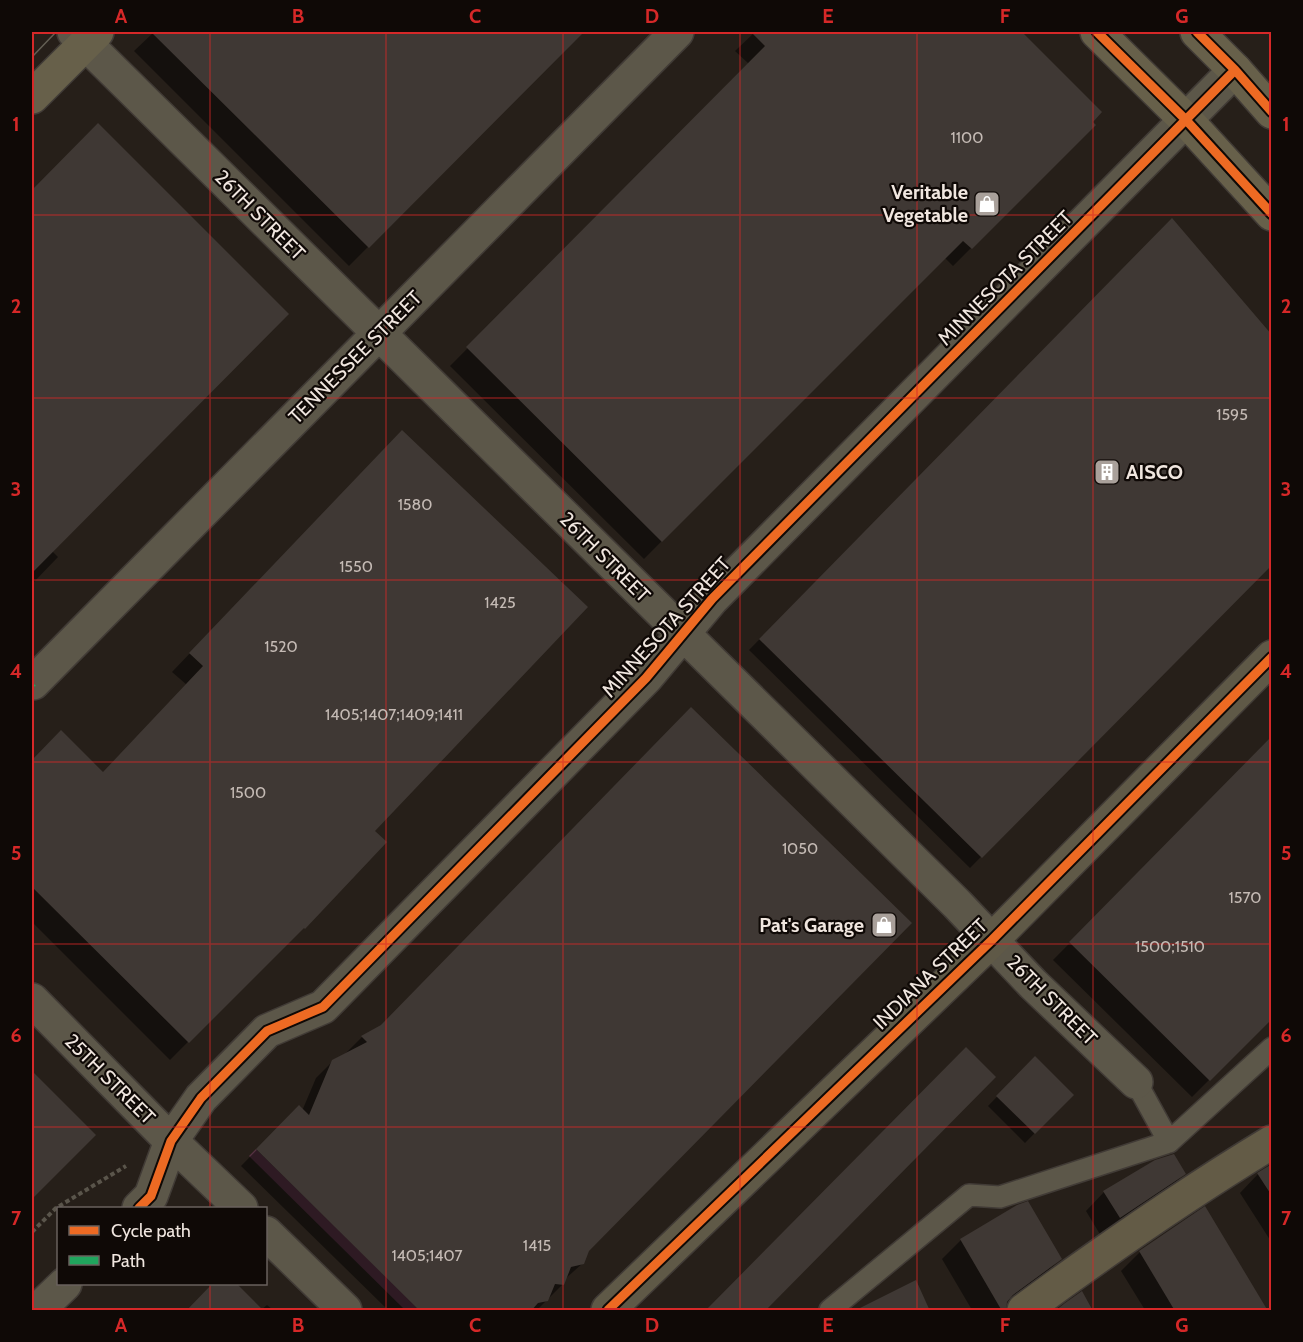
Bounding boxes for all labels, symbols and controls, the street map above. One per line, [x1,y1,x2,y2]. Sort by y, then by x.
text: A [115,4,128,28]
text: B [292,4,304,28]
text: C [469,4,481,28]
text: D [645,4,659,28]
text: E [822,4,834,28]
text: F [1000,4,1011,28]
text: G [1175,4,1189,28]
text: 1 [12,112,20,136]
text: 1 [1282,112,1290,136]
house number: 1100 [951,128,983,147]
street label: 26TH STREET [210,165,310,265]
place label: Veritable Vegetable [882,180,968,227]
shop icon: Veritable Vegetable [972,189,1002,219]
street label: MINNESOTA STREET [933,205,1078,350]
street label: TENNESSEE STREET [283,285,427,429]
text: 2 [11,294,21,318]
text: 2 [1281,294,1291,318]
house number: 1595 [1216,405,1248,424]
building icon: AISCO [1092,457,1122,487]
place label: AISCO [1126,460,1183,484]
text: 3 [11,477,21,501]
text: 3 [1281,477,1291,501]
house number: 1580 [398,495,432,514]
street label: 26TH STREET [555,507,655,607]
street label: MINNESOTA STREET [597,552,736,702]
house number: 1550 [339,557,373,576]
house number: 1425 [484,593,516,612]
house number: 1520 [264,637,298,656]
text: 4 [10,659,22,683]
text: 4 [1280,659,1292,683]
house number: 1405;1407;1409;1411 [325,705,463,724]
house number: 1500 [230,783,266,802]
house number: 1050 [782,839,818,858]
text: 5 [11,841,21,865]
text: 5 [1281,841,1291,865]
house number: 1570 [1229,888,1261,907]
shop icon: Pat's Garage [869,910,899,940]
place label: Pat's Garage [759,913,864,937]
street label: INDIANA STREET [868,913,992,1034]
house number: 1500;1510 [1135,937,1205,956]
street label: 26TH STREET [1002,950,1102,1050]
text: 6 [10,1023,22,1047]
text: 6 [1280,1023,1292,1047]
street label: 25TH STREET [60,1029,160,1129]
text: 7 [11,1206,22,1230]
text: 7 [1281,1206,1292,1230]
legend [57,1207,267,1285]
text: Cycle path [111,1220,191,1242]
house number: 1415 [523,1236,551,1255]
house number: 1405;1407 [391,1246,463,1265]
text: Path [111,1250,145,1272]
text: A [115,1313,128,1337]
text: B [292,1313,304,1337]
text: C [469,1313,481,1337]
text: D [645,1313,659,1337]
text: E [822,1313,834,1337]
text: F [1000,1313,1011,1337]
text: G [1175,1313,1189,1337]

